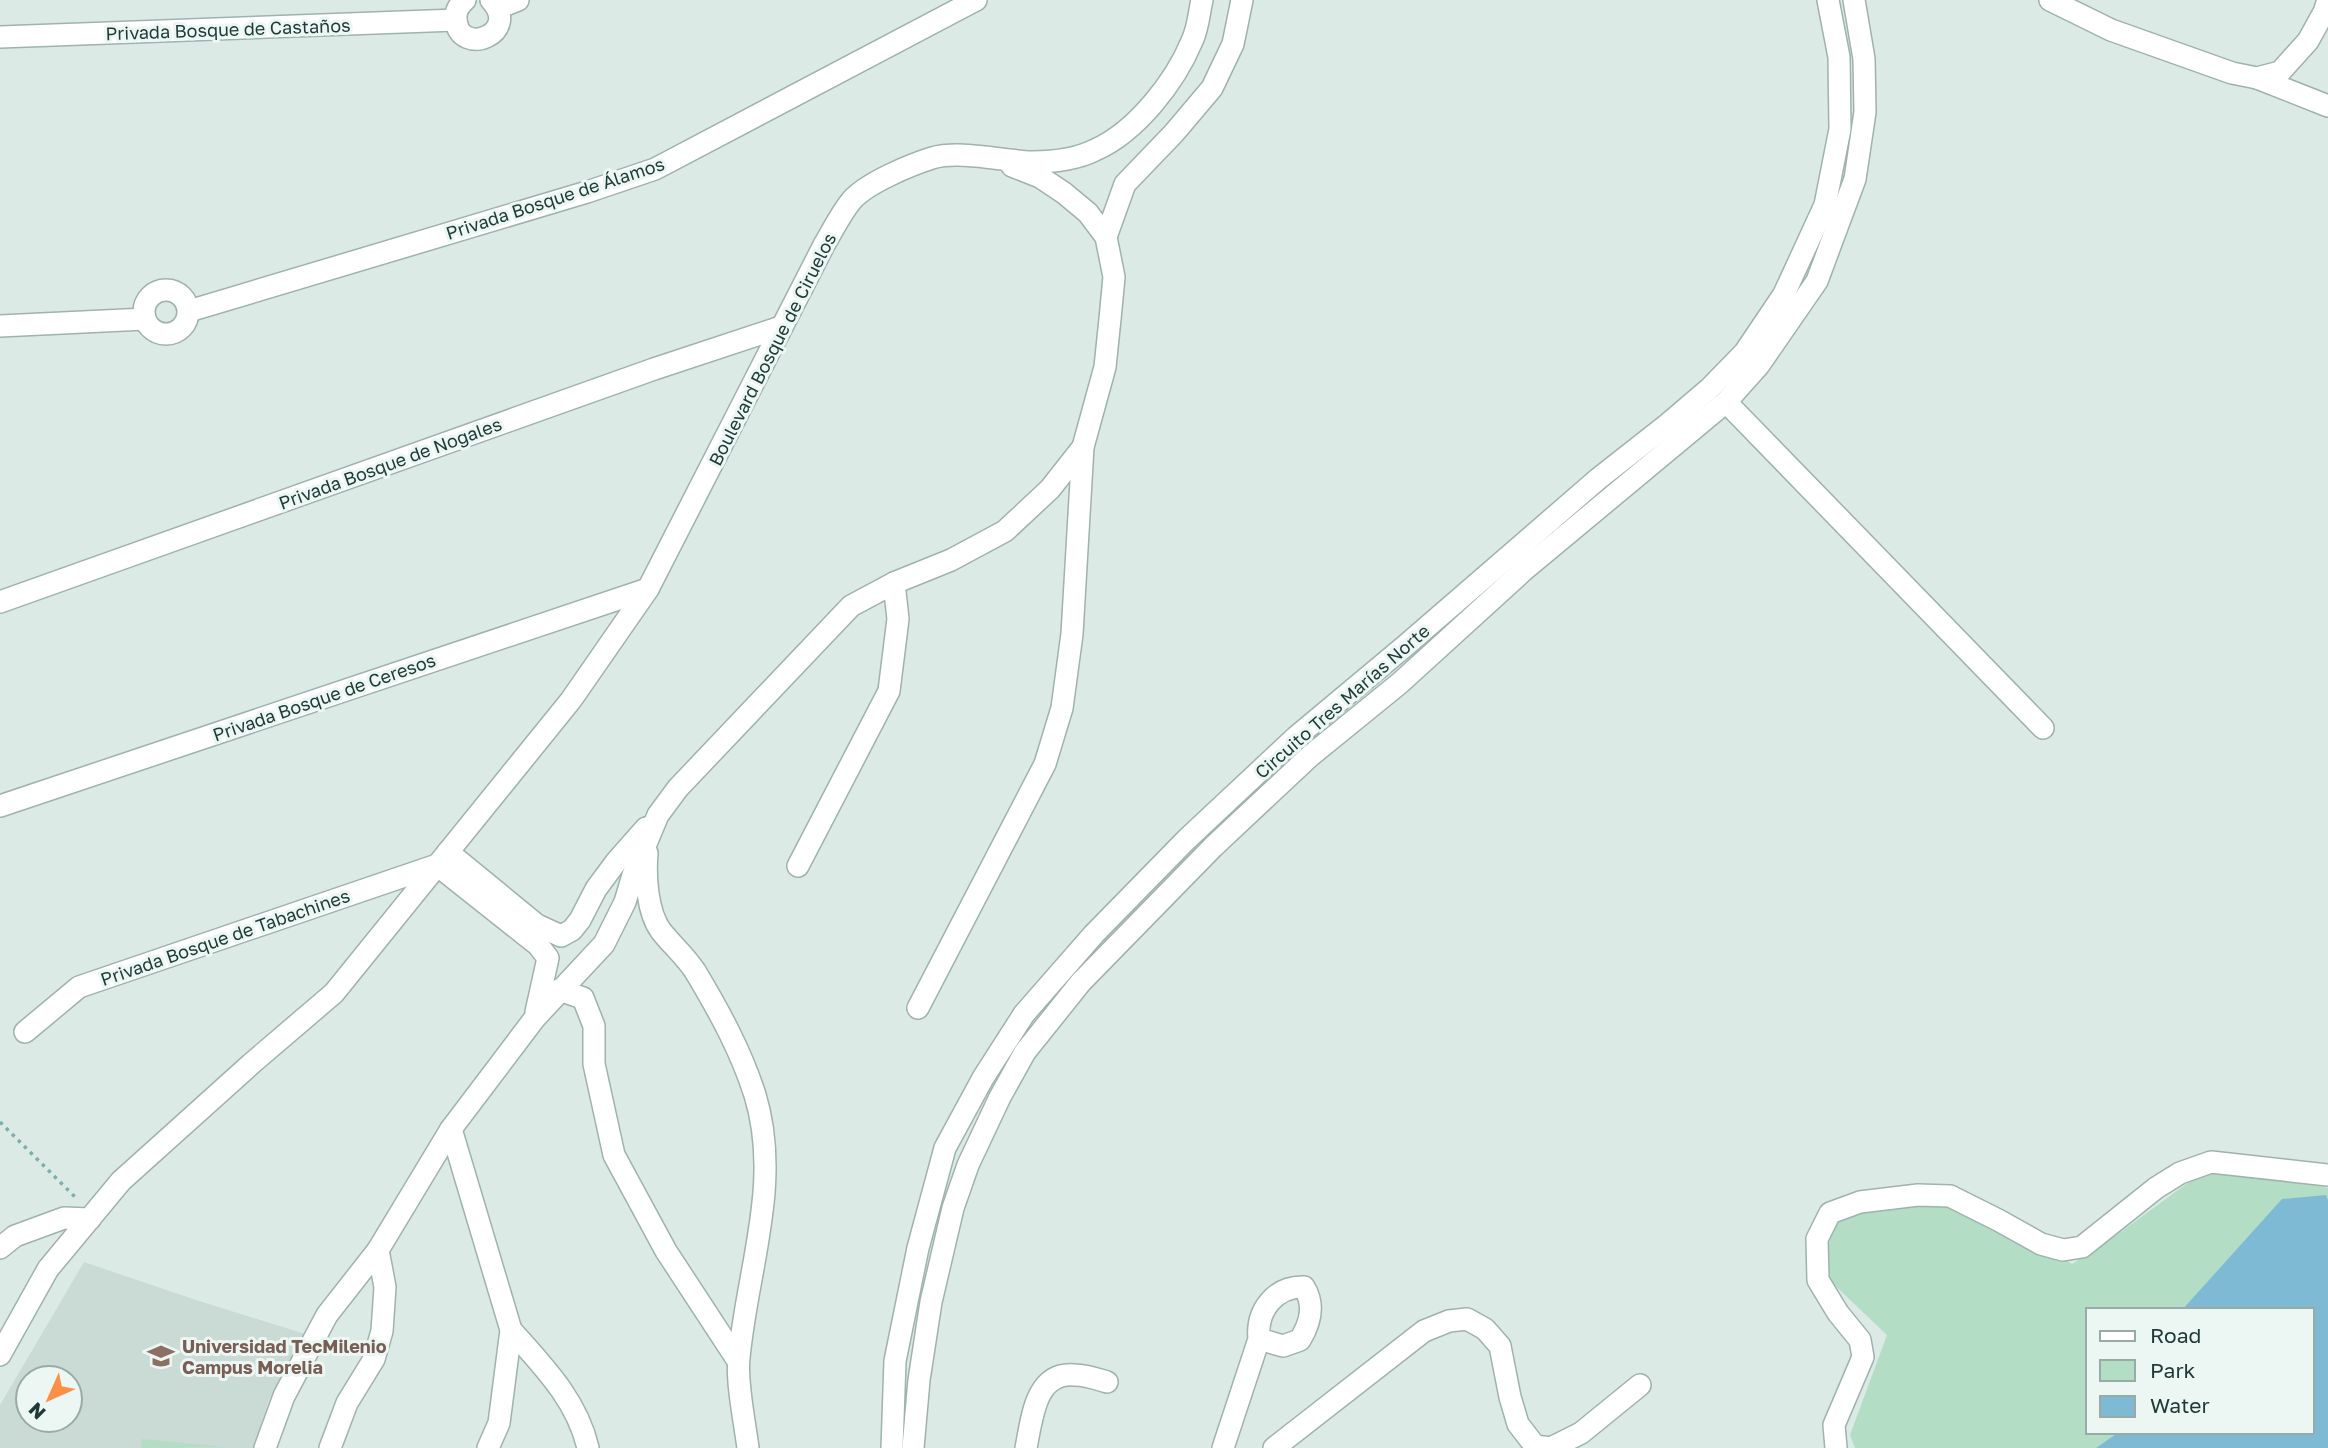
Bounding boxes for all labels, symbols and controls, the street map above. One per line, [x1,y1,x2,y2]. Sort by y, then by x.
street label: Privada Bosque de Castaños [105,14,351,44]
street label: Privada Bosque de Álamos [443,152,667,244]
street label: Boulevard Bosque de Ciruelos [704,229,840,469]
street label: Privada Bosque de Nogales [276,412,504,514]
street label: Circuito Tres Marías Norte [1250,619,1434,783]
street label: Privada Bosque de Ceresos [210,648,438,746]
street label: Privada Bosque de Tabachines [98,884,352,990]
legend [2086,1308,2314,1434]
text: Road [2150,1322,2201,1348]
place label: Universidad TecMilenio Campus Morelia [182,1335,387,1378]
school or university icon: Universidad TecMilenio Campus Morelia [146,1341,176,1371]
text: Park [2150,1357,2196,1383]
north arrow [14,1364,84,1434]
text: Water [2150,1392,2210,1418]
text: N [23,1398,50,1425]

